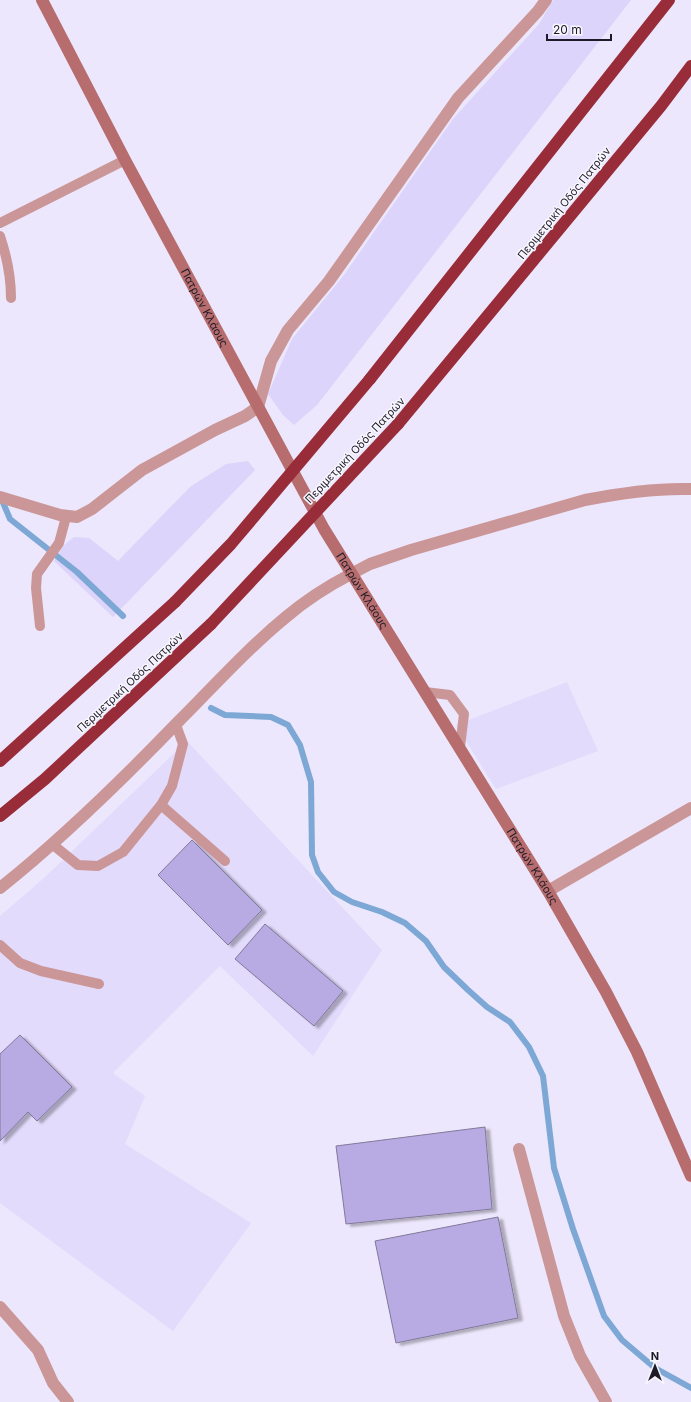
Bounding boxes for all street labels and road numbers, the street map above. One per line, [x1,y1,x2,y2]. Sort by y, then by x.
street label: Περιμετρική Οδός Πατρών [514,144,614,262]
street label: Πατρών Κλάους [178,266,231,349]
street label: Περιμετρική Οδός Πατρών [302,394,408,506]
street label: Πατρών Κλάους [333,550,391,631]
street label: Περιμετρική Οδός Πατρών [74,629,186,735]
street label: Πατρών Κλάους [504,825,561,907]

